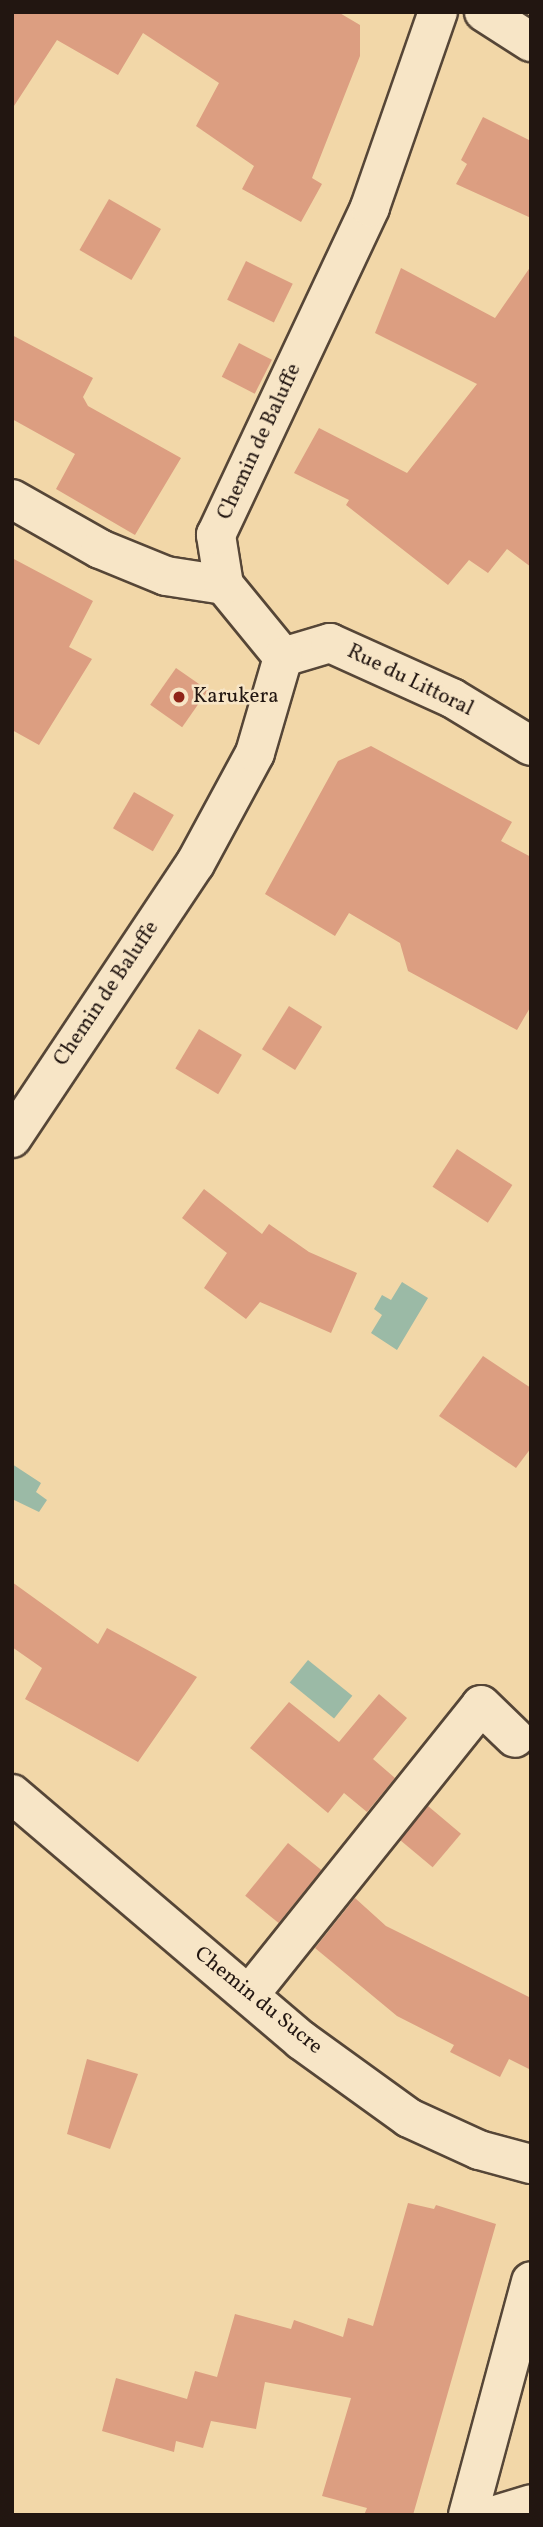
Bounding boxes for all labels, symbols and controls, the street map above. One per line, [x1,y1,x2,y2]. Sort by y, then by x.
street label: Chemin de Baluffe [213,360,307,524]
street label: Rue du Littoral [343,640,477,722]
place label: Karukera [193,684,279,710]
marker: Karukera [171,689,187,705]
street label: Chemin de Baluffe [49,917,165,1071]
street label: Chemin du Sucre [189,1942,327,2060]

